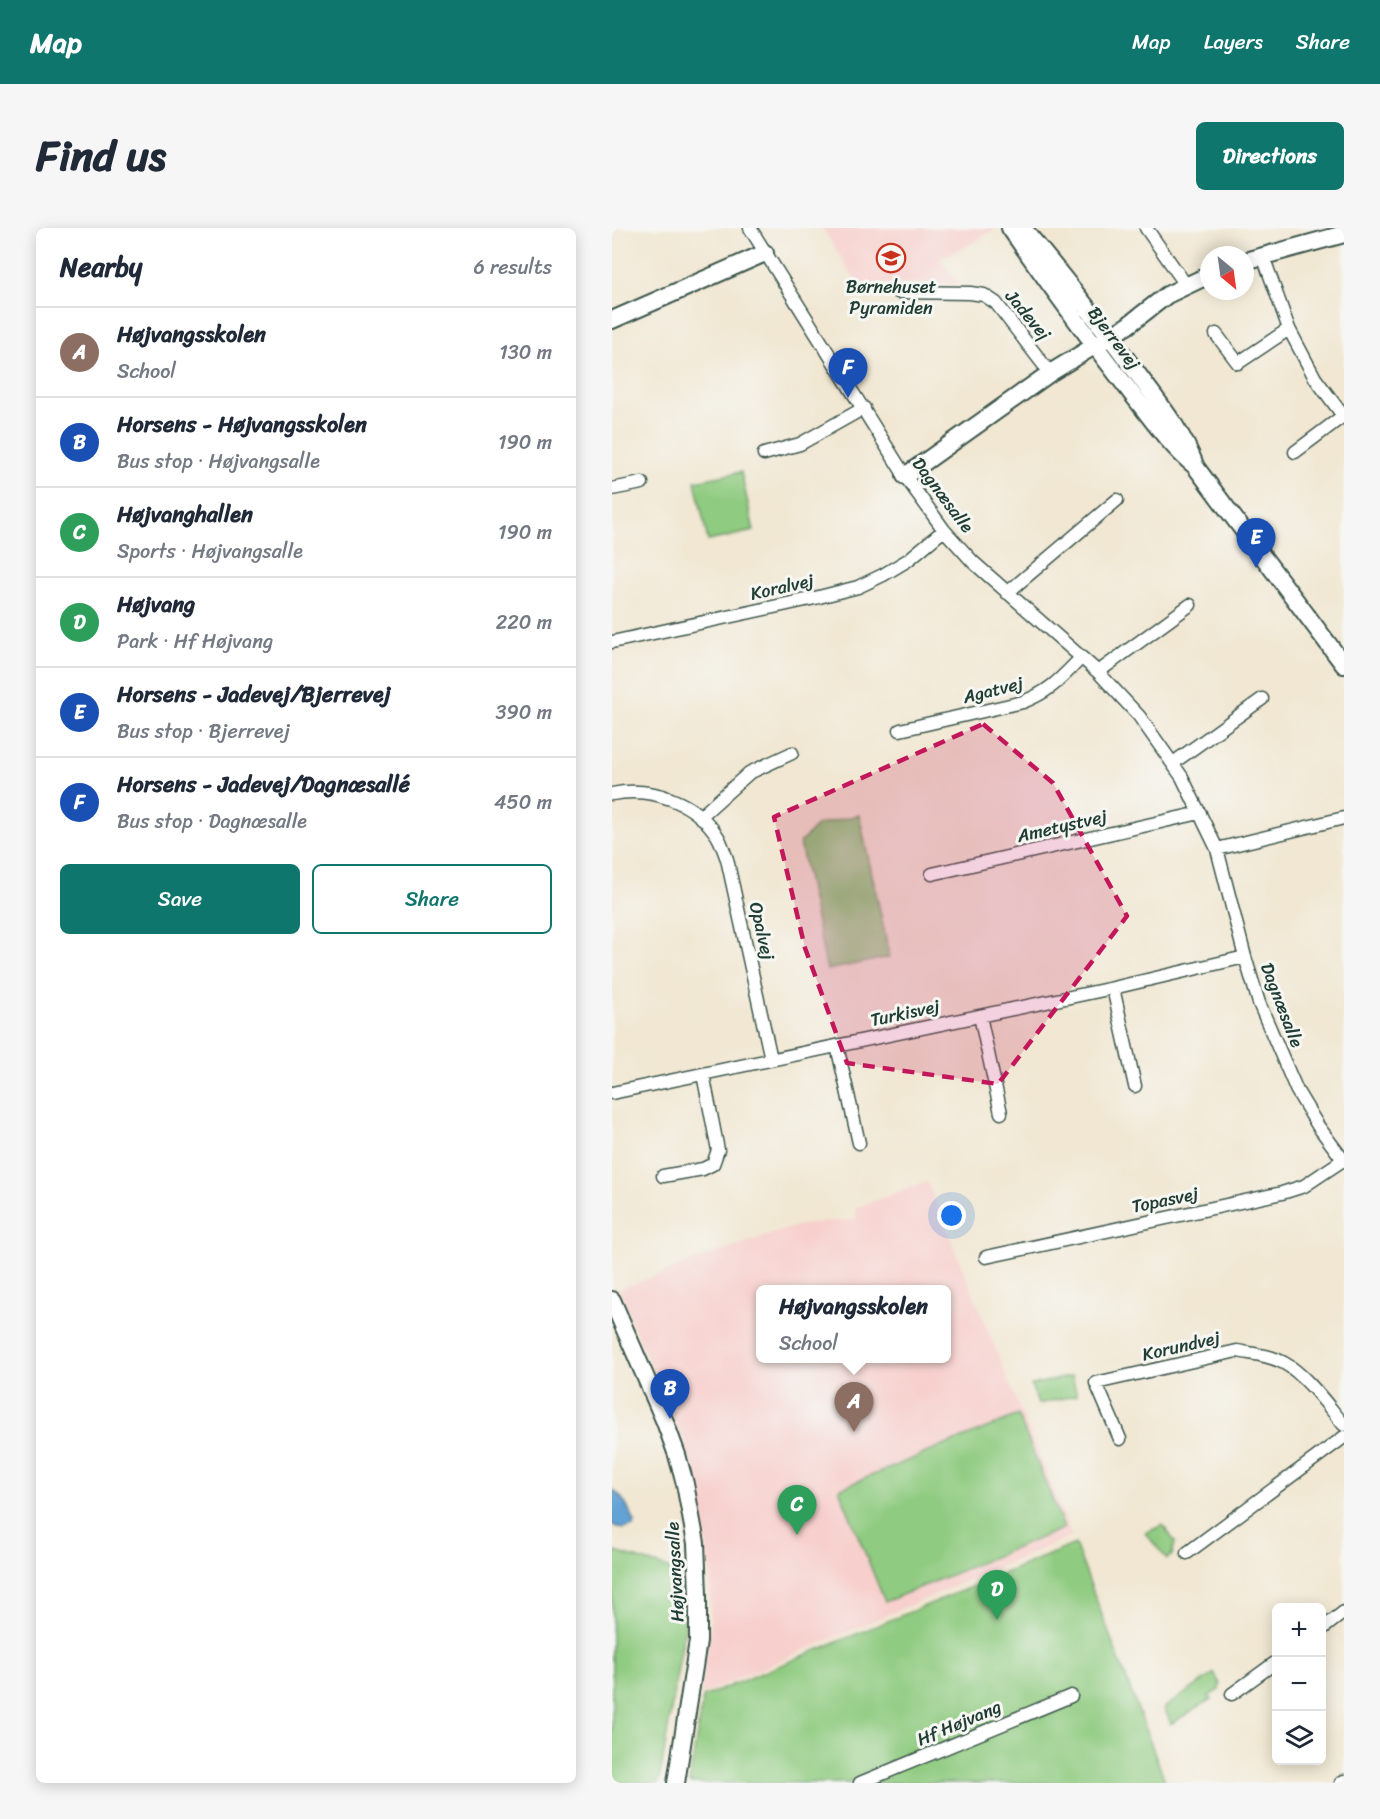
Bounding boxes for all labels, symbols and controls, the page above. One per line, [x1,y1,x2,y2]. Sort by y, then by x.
text: Map [30,18,82,67]
text: Map [1132,23,1171,61]
text: Layers [1204,23,1263,61]
text: Share [1296,23,1350,61]
text: Find us [36,119,166,193]
button: Directions [1196,122,1344,190]
school or university icon: Børnehuset Pyramiden [875,242,907,274]
text: Nearby [60,244,142,290]
north arrow [1200,246,1254,300]
text: 6 results [473,250,552,285]
place label: Børnehuset Pyramiden [846,271,936,324]
street label: Jadevej [996,282,1060,348]
street label: Bjerrevej [1079,299,1149,377]
text: Højvangsskolen [117,315,266,354]
text: A [73,335,86,370]
text: 130 m [499,335,552,370]
pin: F [828,348,868,398]
text: School [117,354,176,389]
text: Horsens - Højvangsskolen [117,405,367,444]
text: B [73,425,86,460]
text: 190 m [498,425,552,460]
text: Bus stop · Højvangsalle [117,444,320,479]
street label: Dagnæsalle [904,450,983,540]
text: Højvanghallen [117,495,253,534]
text: C [73,515,86,550]
text: 190 m [498,515,552,550]
pin: E [1236,518,1276,568]
text: Sports · Højvangsalle [117,534,303,569]
street label: Koralvej [747,564,817,610]
text: Højvang [117,585,195,624]
text: D [74,605,85,640]
text: 220 m [496,605,552,640]
text: Park · Hf Højvang [117,624,273,659]
street label: Agatvej [958,667,1027,713]
text: Horsens - Jadevej/Bjerrevej [117,675,391,714]
text: E [74,695,85,730]
text: 390 m [496,695,552,730]
text: Bus stop · Bjerrevej [117,714,290,749]
text: Horsens - Jadevej/Dagnæsallé [117,765,410,804]
text: F [74,785,85,820]
text: 450 m [494,785,552,820]
street label: Ametystvej [1013,800,1110,852]
text: Bus stop · Dagnæsalle [117,804,307,839]
button: Save [60,864,300,934]
button: Share [312,864,552,934]
street label: Opalvej [740,899,784,963]
street label: Dagnæsalle [1251,958,1313,1052]
street label: Turkisvej [867,990,943,1036]
street label: Topasvej [1129,1177,1201,1223]
your location [937,1201,966,1230]
popup [756,1285,951,1363]
text: Højvangsskolen [779,1287,928,1326]
street label: Korundvej [1139,1321,1223,1370]
text: School [779,1326,838,1361]
pin: B [650,1370,690,1419]
pin: A [834,1382,874,1432]
pin: C [778,1486,816,1535]
street label: Højvangsalle [656,1521,694,1623]
pin: D [978,1570,1016,1620]
map controls [1272,1603,1326,1765]
button: + [1272,1603,1326,1657]
button: − [1272,1657,1326,1711]
street label: Hf Højvang [912,1691,1006,1755]
button: layers [1272,1711,1326,1765]

